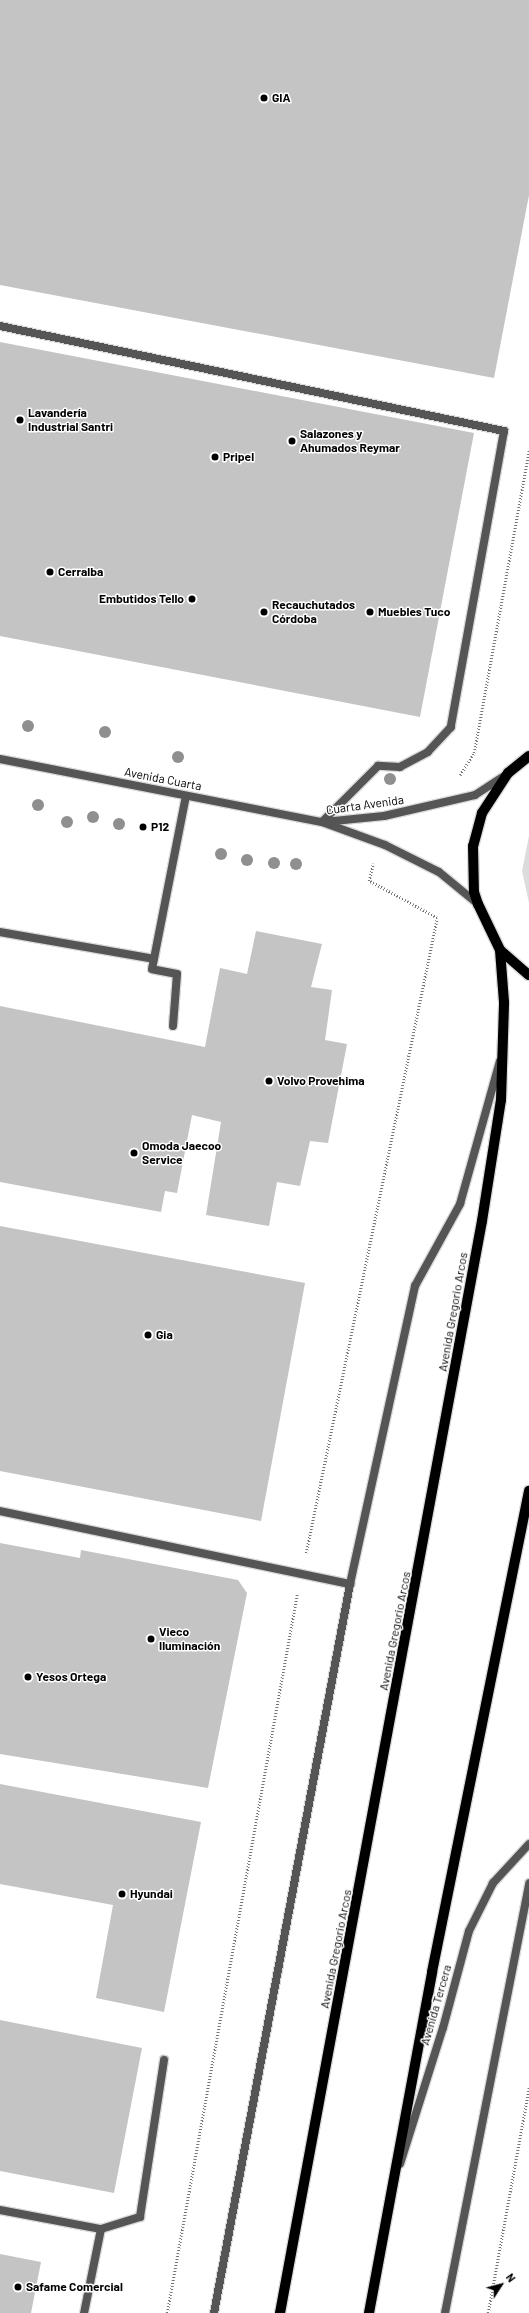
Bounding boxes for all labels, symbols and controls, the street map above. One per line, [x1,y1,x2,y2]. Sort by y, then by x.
place label: GIA [272,91,291,105]
marker: GIA [259,93,269,103]
place label: Lavandería Industrial Santri [28,406,113,434]
marker: Lavandería Industrial Santri [15,415,25,425]
place label: Salazones y Ahumados Reymar [300,427,400,455]
marker: Salazones y Ahumados Reymar [287,436,297,446]
place label: Pripel [223,450,254,464]
marker: Pripel [210,452,220,462]
place label: Cerralba [58,565,103,579]
marker: Cerralba [45,567,55,577]
place label: Embutidos Tello [99,592,184,606]
marker: Embutidos Tello [187,594,197,604]
place label: Recauchutados Córdoba [272,598,355,626]
place label: Muebles Tuco [378,605,450,619]
marker: Recauchutados Córdoba [259,607,269,617]
marker: Muebles Tuco [365,607,375,617]
street label: Avenida Cuarta [123,764,203,794]
street label: Cuarta Avenida [325,792,405,818]
place label: P12 [151,820,169,834]
marker: P12 [138,822,148,832]
place label: Volvo Provehima [277,1074,365,1088]
marker: Volvo Provehima [264,1076,274,1086]
place label: Omoda Jaecoo Service [142,1139,221,1167]
marker: Omoda Jaecoo Service [129,1148,139,1158]
street label: Avenida Gregorio Arcos [435,1251,471,1373]
place label: Gia [156,1328,173,1342]
marker: Gia [143,1330,153,1340]
street label: Avenida Gregorio Arcos [376,1570,414,1692]
place label: Vieco Iluminación [159,1625,220,1653]
marker: Vieco Iluminación [146,1634,156,1644]
place label: Yesos Ortega [36,1670,106,1684]
marker: Yesos Ortega [23,1672,33,1682]
place label: Hyundai [130,1887,173,1901]
street label: Avenida Gregorio Arcos [317,1888,355,2010]
marker: Hyundai [117,1889,127,1899]
street label: Avenida Tercera [418,1963,454,2047]
north arrow [481,2265,521,2305]
text: N [504,2271,519,2284]
place label: Safame Comercial [26,2280,123,2294]
marker: Safame Comercial [13,2282,23,2292]

